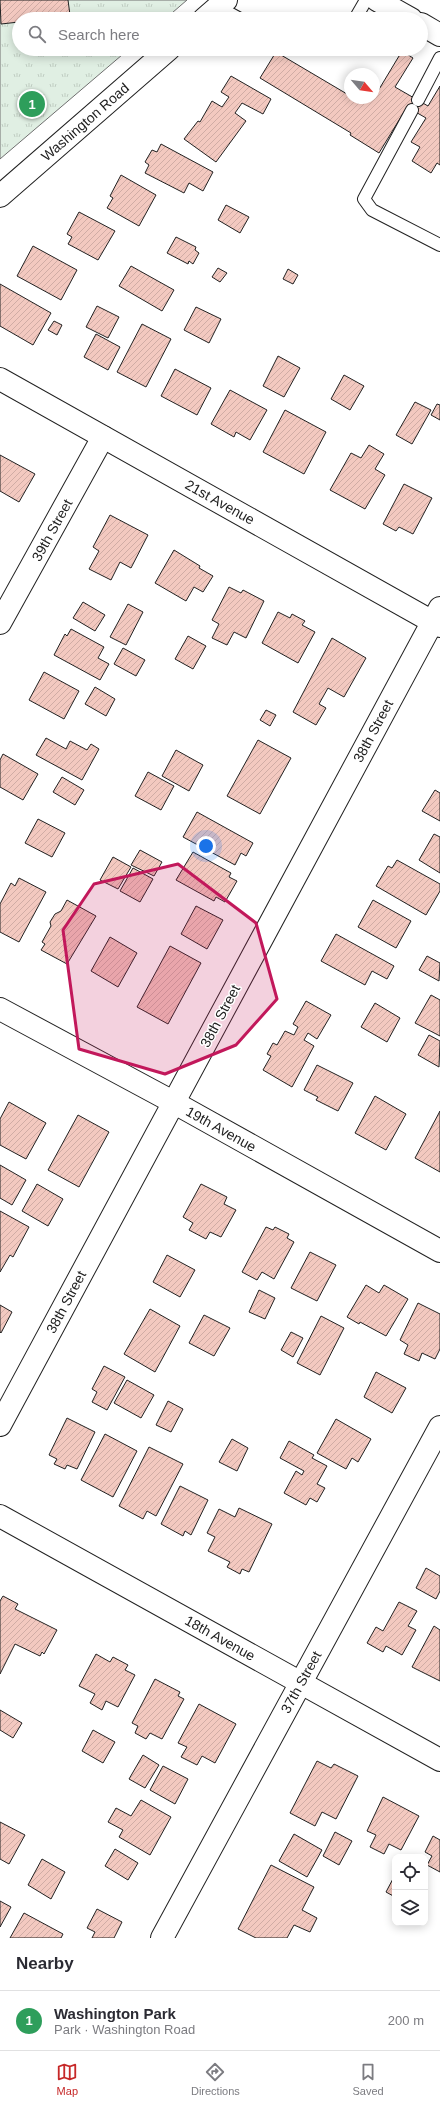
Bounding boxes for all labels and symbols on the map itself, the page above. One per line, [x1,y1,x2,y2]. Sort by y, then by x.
north arrow [344,68,380,104]
street label: Washington Road [38,80,132,164]
pin: 1 [19,89,45,119]
street label: 21st Avenue [183,476,258,528]
street label: 39th Street [28,496,76,564]
street label: 38th Street [350,697,396,765]
your location [196,836,216,856]
street label: 38th Street [197,982,243,1050]
street label: 19th Avenue [183,1103,259,1155]
street label: 38th Street [43,1268,89,1336]
street label: 18th Avenue [182,1612,258,1664]
street label: 37th Street [277,1648,325,1716]

